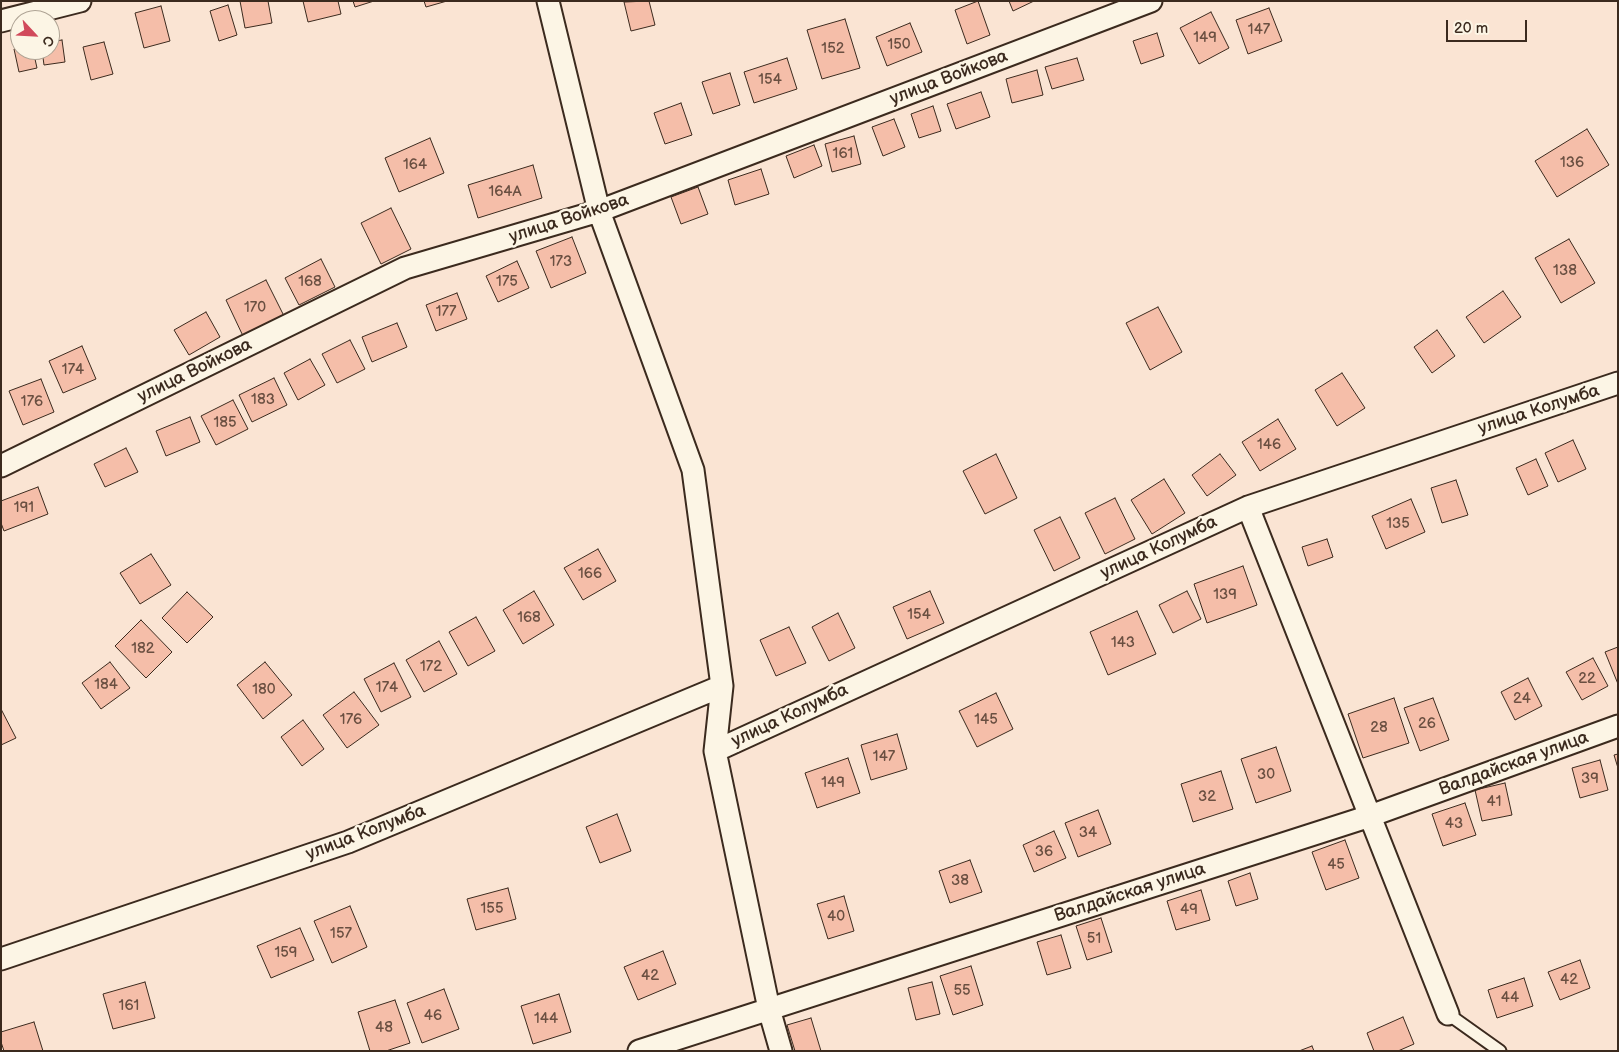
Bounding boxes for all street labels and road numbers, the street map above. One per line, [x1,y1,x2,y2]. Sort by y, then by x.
street label: улица Войкова [887,46,1011,110]
street label: улица Войкова [506,189,632,249]
street label: улица Войкова [134,334,256,408]
street label: улица Колумба [1476,380,1602,440]
street label: улица Колумба [1097,512,1221,584]
street label: улица Колумба [728,680,852,752]
street label: Валдайская улица [1436,727,1592,801]
street label: улица Колумба [303,800,429,866]
street label: Валдайская улица [1052,858,1208,928]

